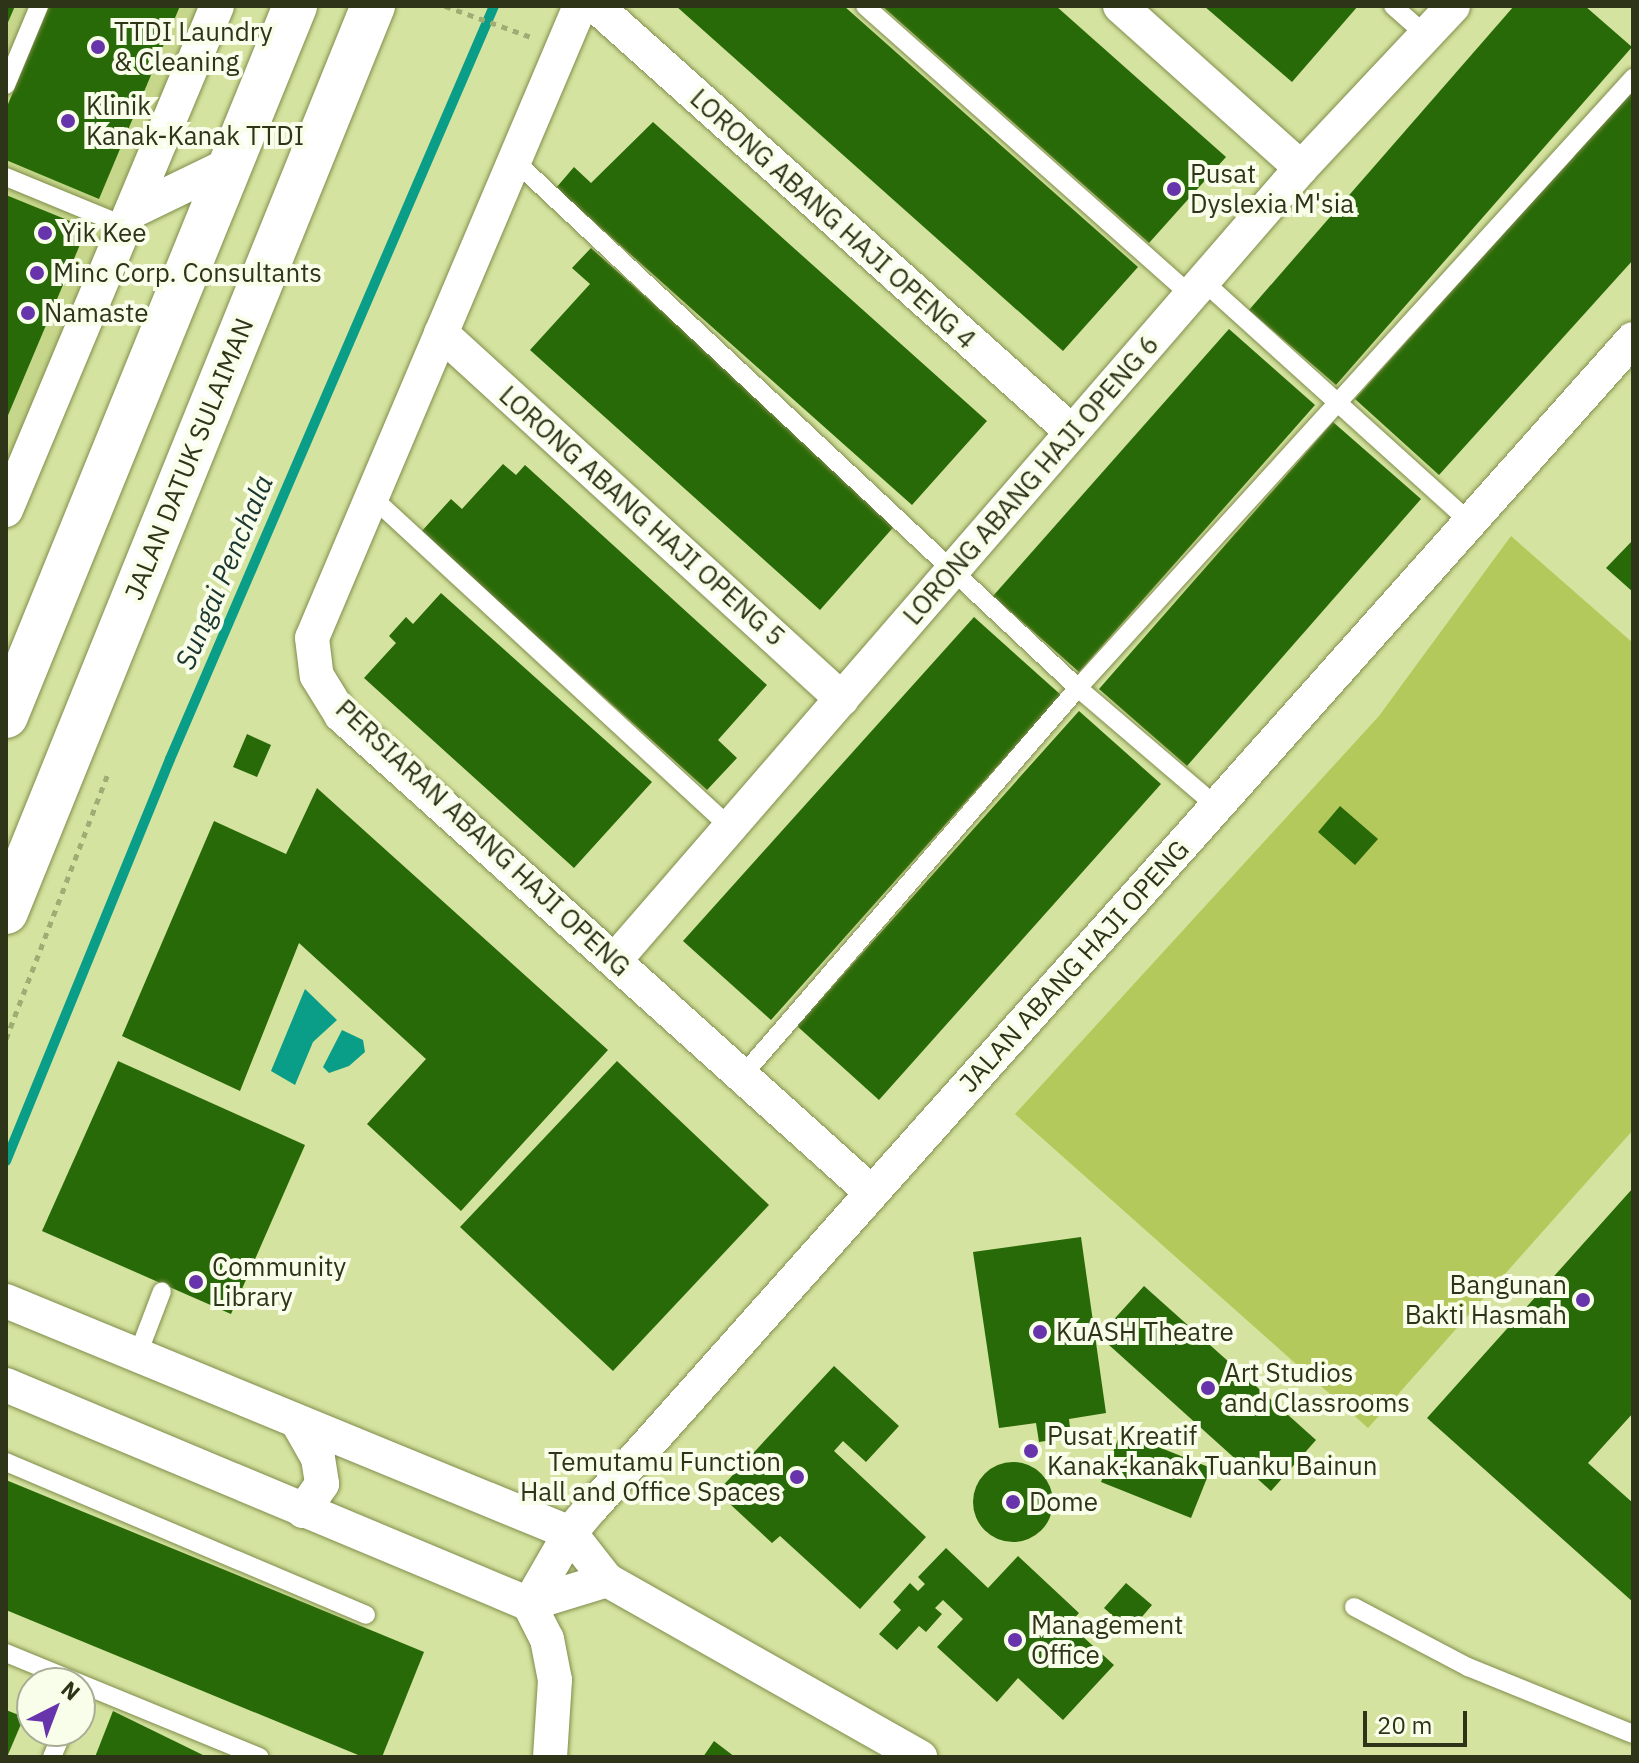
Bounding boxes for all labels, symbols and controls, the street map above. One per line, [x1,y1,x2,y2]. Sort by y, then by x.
place label: TTDI Laundry & Cleaning [114,16,273,78]
marker: TTDI Laundry & Cleaning [89,38,107,56]
street label: LORONG ABANG HAJI OPENG 4 [684,83,982,355]
place label: Klinik Kanak-Kanak TTDI [86,90,304,152]
marker: Klinik Kanak-Kanak TTDI [57,110,79,132]
place label: Pusat Dyslexia M'sia [1190,158,1354,220]
marker: Pusat Dyslexia M'sia [1165,180,1183,198]
place label: Yik Kee [61,217,147,249]
marker: Yik Kee [36,224,54,242]
place label: Minc Corp. Consultants [53,257,322,289]
marker: Minc Corp. Consultants [28,264,46,282]
place label: Namaste [44,297,149,329]
marker: Namaste [19,304,37,322]
street label: JALAN DATUK SULAIMAN [118,314,260,604]
street label: LORONG ABANG HAJI OPENG 6 [897,329,1165,631]
street label: LORONG ABANG HAJI OPENG 5 [493,380,791,652]
water label: Sungai Penchala [168,470,280,674]
street label: PERSIARAN ABANG HAJI OPENG [329,693,637,983]
street label: JALAN ABANG HAJI OPENG [953,834,1195,1098]
place label: Community Library [212,1251,346,1312]
place label: Bangunan Bakti Hasmah [1405,1269,1567,1330]
marker: Community Library [187,1273,205,1291]
marker: Bangunan Bakti Hasmah [1574,1291,1592,1309]
place label: KuASH Theatre [1056,1316,1234,1348]
marker: KuASH Theatre [1031,1323,1049,1341]
place label: Art Studios and Classrooms [1224,1357,1410,1418]
marker: Art Studios and Classrooms [1199,1379,1217,1397]
place label: Pusat Kreatif Kanak-kanak Tuanku Bainun [1047,1420,1377,1482]
marker: Pusat Kreatif Kanak-kanak Tuanku Bainun [1022,1442,1040,1460]
place label: Temutamu Function Hall and Office Spaces [520,1446,781,1508]
marker: Temutamu Function Hall and Office Spaces [788,1468,806,1486]
place label: Dome [1029,1486,1098,1518]
marker: Dome [1004,1493,1022,1511]
place label: Management Office [1031,1609,1183,1670]
marker: Management Office [1006,1631,1024,1649]
north arrow [16,1667,96,1747]
text: N [55,1674,87,1706]
scale bar [1367,1695,1471,1745]
text: 20 m [1377,1709,1432,1741]

